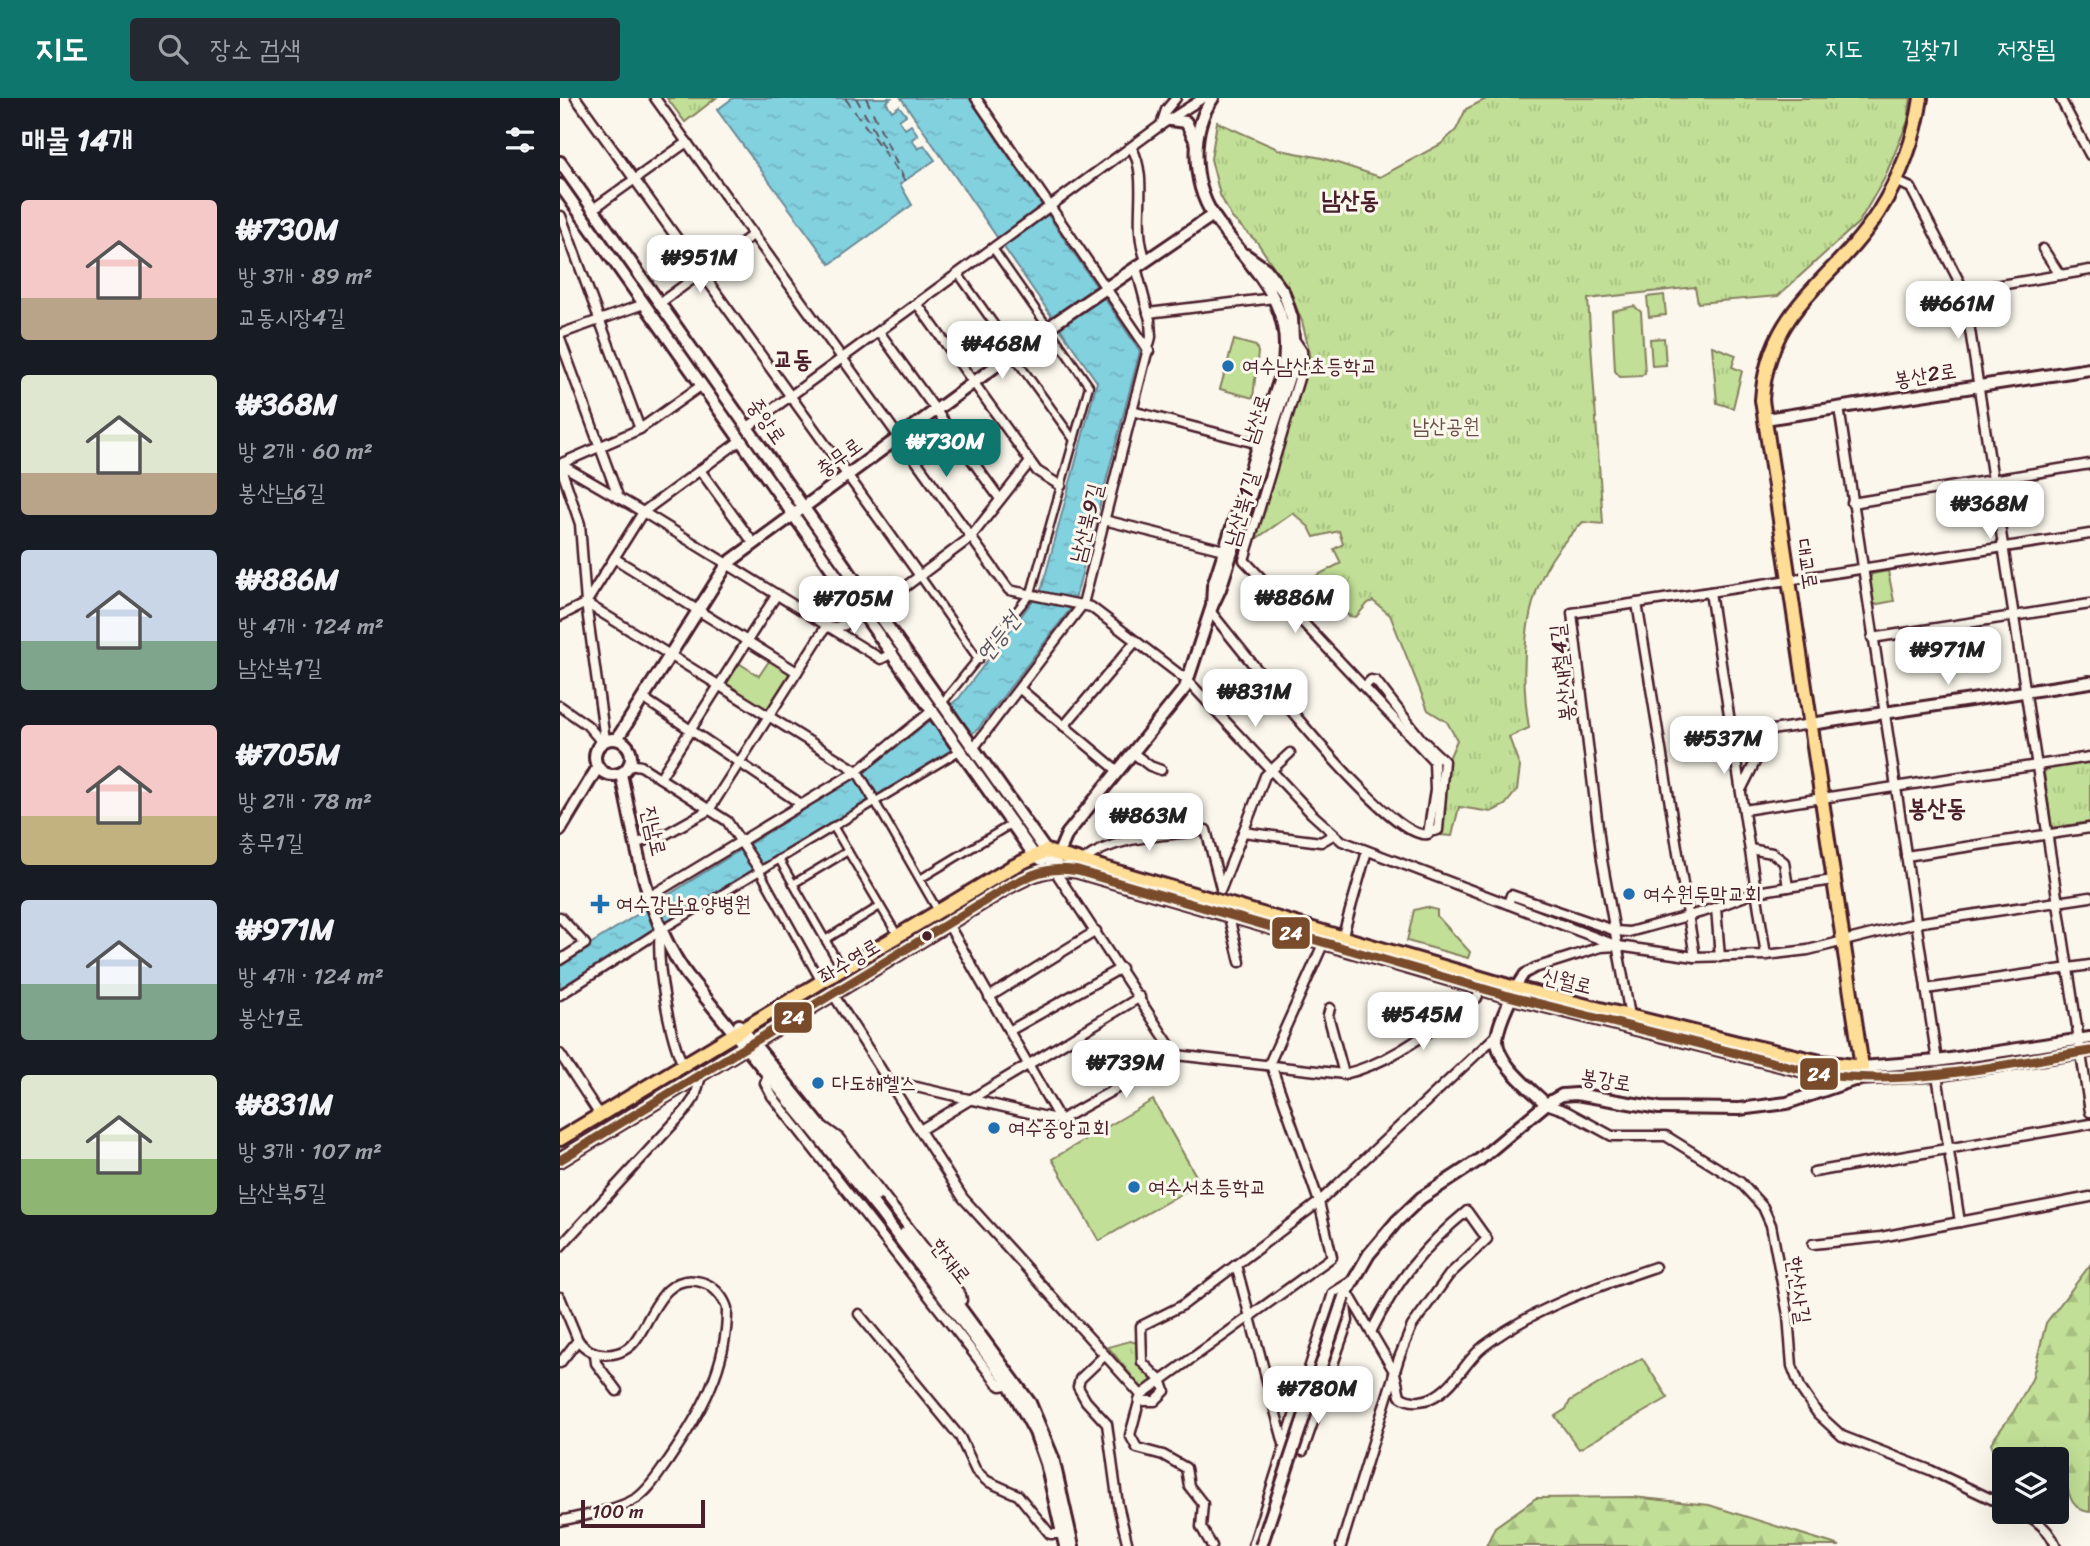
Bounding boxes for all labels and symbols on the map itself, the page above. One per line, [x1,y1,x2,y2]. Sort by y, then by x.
district label: 남산동 [1321,179,1379,221]
pin: ₩951M [651,236,749,295]
pin: ₩661M [1909,282,2007,341]
pin: ₩468M [953,322,1051,381]
district label: 교동 [774,338,812,380]
place label: 여수남산초등학교 [1242,347,1377,385]
street label: 봉산2로 [1891,351,1959,399]
marker: 여수남산초등학교 [1220,358,1236,374]
street label: 중앙로 [737,389,797,453]
street label: 남산로 [1230,389,1282,449]
park label: 남산공원 [1412,407,1480,445]
pin: ₩730M [897,420,995,479]
street label: 충무로 [807,427,871,487]
street label: 남산북1길 [1212,467,1270,551]
street label: 남산북9길 [1058,479,1114,567]
pin: ₩368M [1941,482,2039,541]
street label: 대교로 [1784,536,1830,592]
pin: ₩886M [1246,575,1344,635]
pin: ₩705M [805,576,903,636]
water label: 연등천 [965,601,1033,672]
street label: 봉산새철4길 [1538,622,1586,724]
pin: ₩971M [1899,628,1997,687]
pin: ₩831M [1206,670,1304,729]
pin: ₩537M [1675,716,1773,776]
district label: 봉산동 [1908,787,1966,829]
pin: ₩863M [1100,794,1198,853]
street label: 진남로 [630,802,678,860]
place label: 여수원두막교회 [1643,875,1761,913]
place label: 여수강남요양병원 [616,885,751,923]
marker: 여수원두막교회 [1621,886,1637,902]
marker: 여수강남요양병원 [590,894,610,914]
line badge: 24 [1271,916,1311,950]
text: 24 [1279,917,1303,950]
street label: 좌수영로 [810,927,888,995]
unlabelled marker [920,929,934,943]
street label: 신월로 [1538,956,1596,1006]
pin: ₩545M [1374,992,1472,1052]
line badge: 24 [773,1001,813,1034]
text: 24 [781,1001,805,1034]
pin: ₩739M [1077,1040,1175,1100]
street label: 봉강로 [1578,1057,1634,1103]
line badge: 24 [1799,1057,1839,1091]
text: 24 [1807,1058,1831,1091]
place label: 다도해헬스 [832,1064,917,1102]
marker: 다도해헬스 [810,1075,826,1091]
place label: 여수중앙교회 [1008,1109,1109,1147]
marker: 여수중앙교회 [986,1120,1002,1136]
place label: 여수서초등학교 [1148,1168,1266,1206]
marker: 여수서초등학교 [1126,1179,1142,1195]
street label: 한재로 [920,1229,982,1293]
street label: 한산사길 [1775,1254,1823,1326]
pin: ₩780M [1269,1366,1367,1426]
scale bar [581,1497,705,1529]

